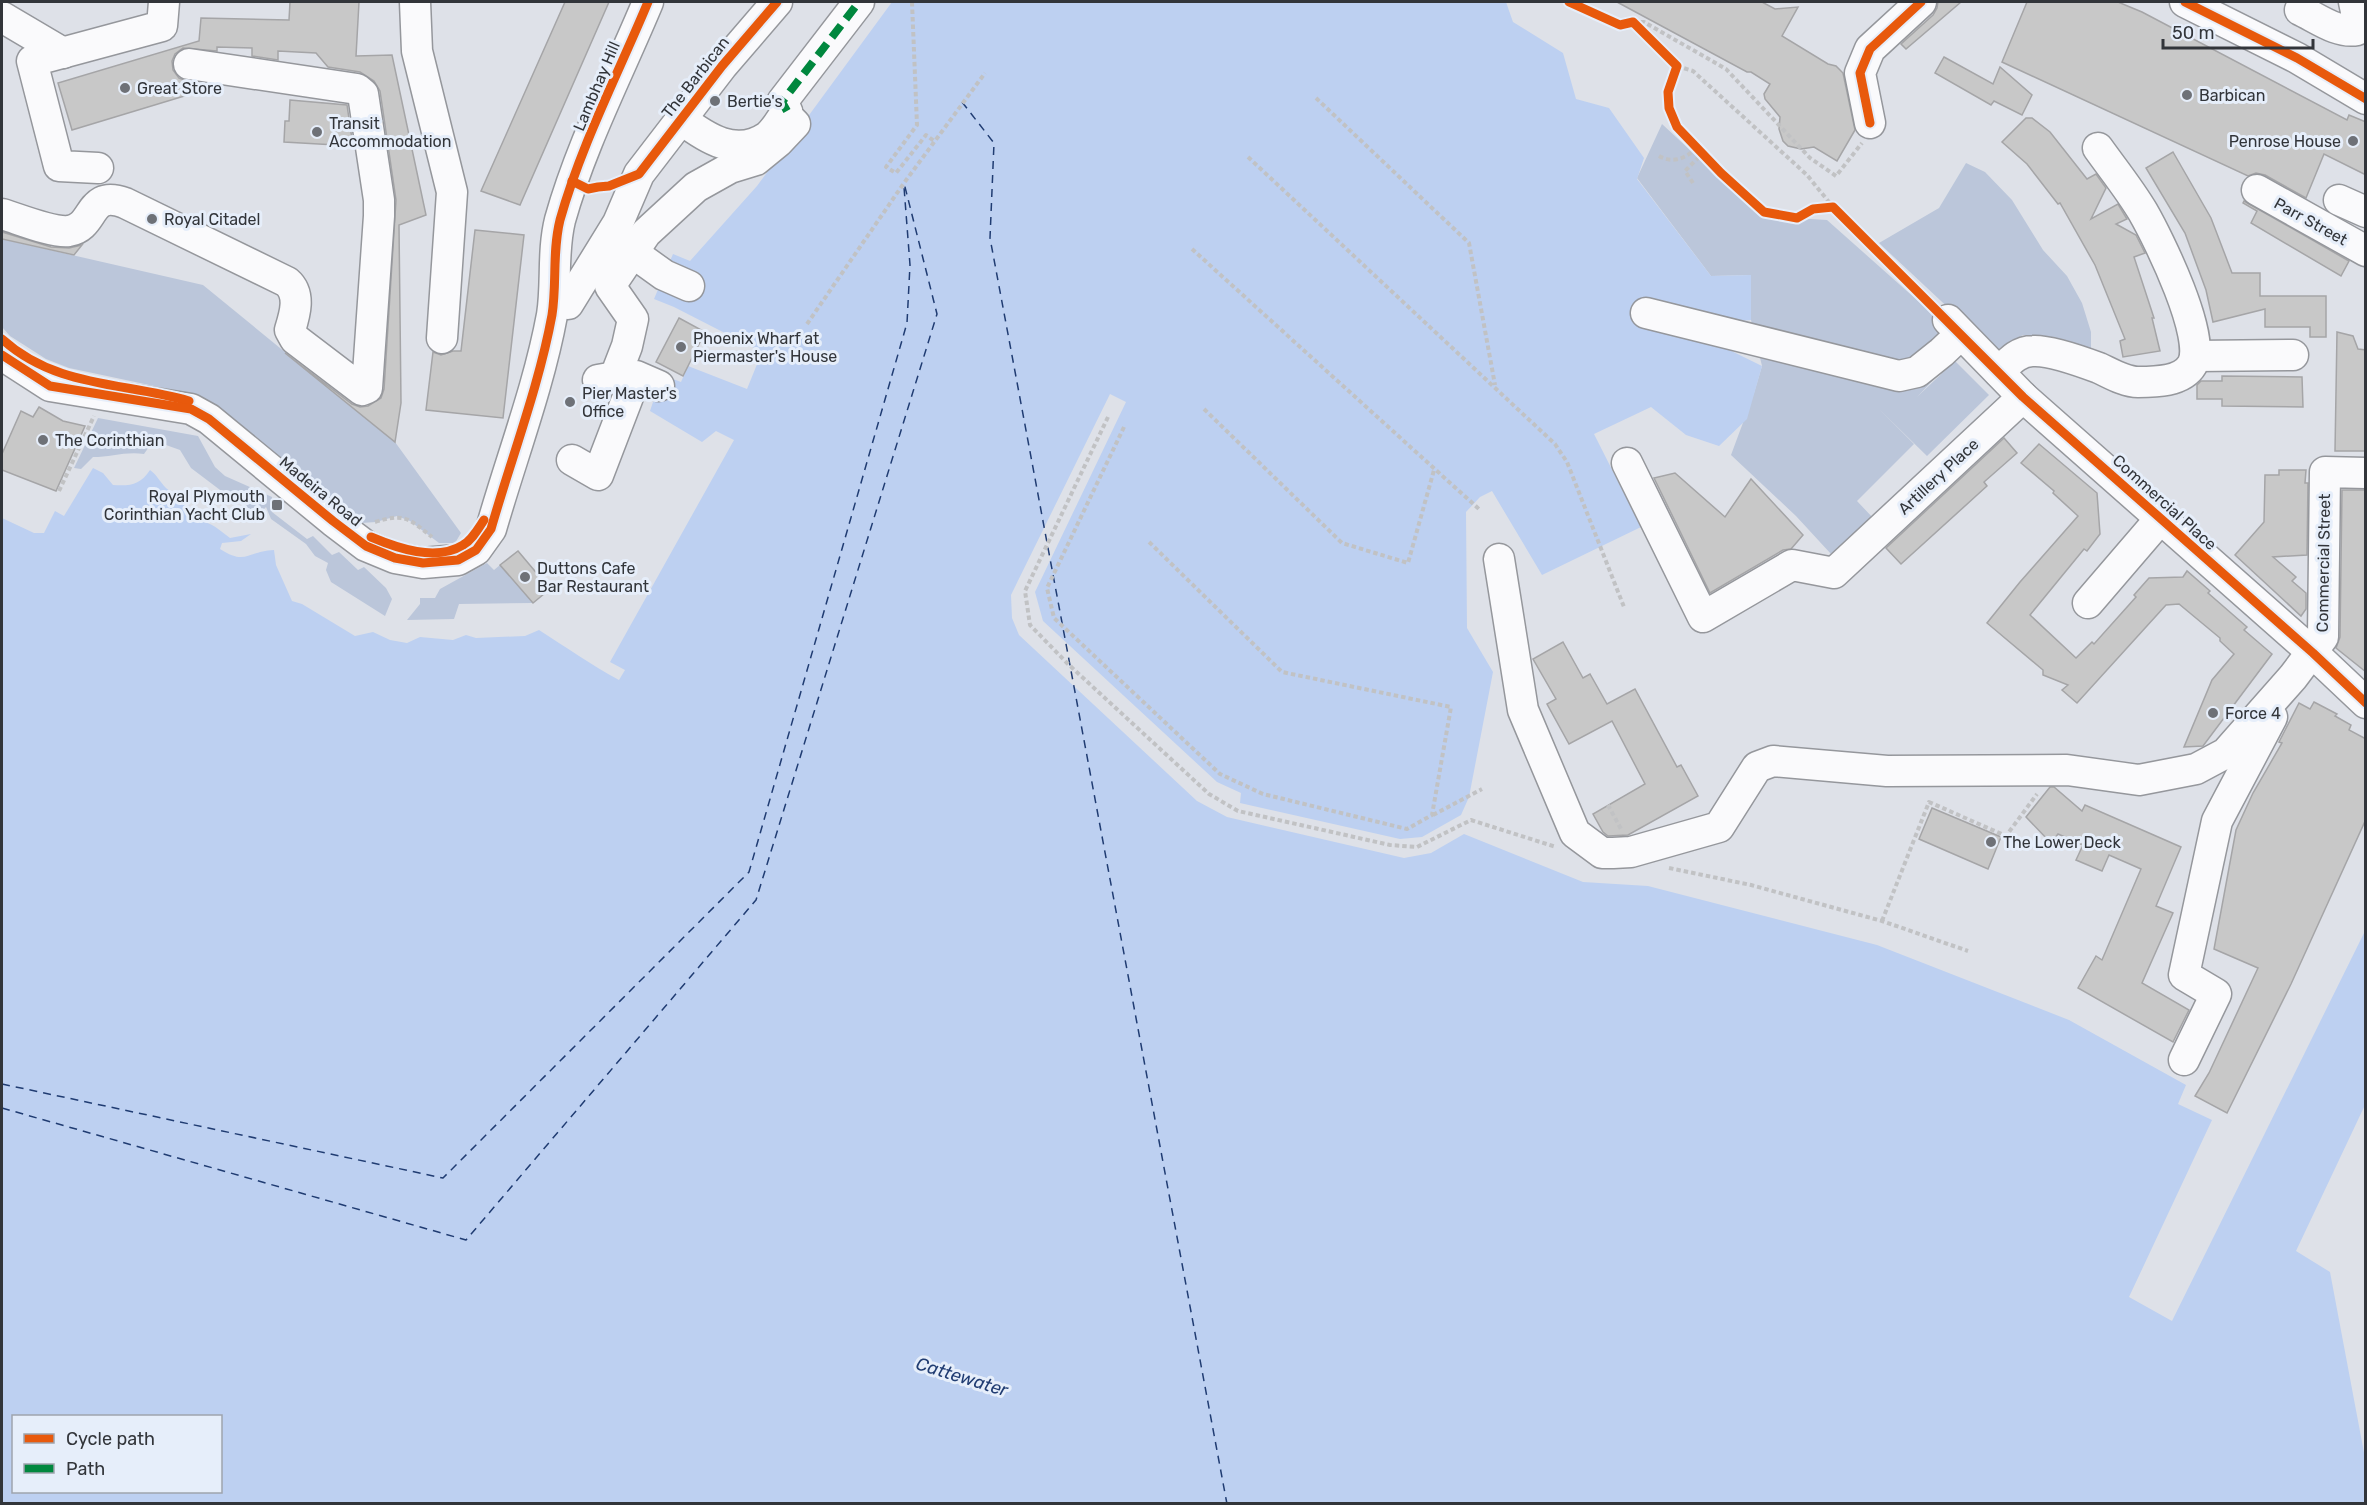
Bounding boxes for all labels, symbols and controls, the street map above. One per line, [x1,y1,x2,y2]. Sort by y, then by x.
scale bar [2163,12,2313,50]
text: 50 m [2172,22,2215,44]
street label: The Barbican [658,33,733,122]
street label: Lambhay Hill [569,39,624,134]
place label: Great Store [137,79,222,98]
marker: Great Store [118,81,132,95]
place label: Barbican [2199,86,2265,105]
marker: Barbican [2180,88,2194,102]
place label: Bertie's [727,92,783,111]
marker: Bertie's [708,94,722,108]
place label: Transit Accommodation [329,114,451,151]
marker: Transit Accommodation [310,125,324,139]
place label: Penrose House [2229,132,2341,151]
marker: Penrose House [2346,134,2360,148]
street label: Parr Street [2271,194,2351,249]
place label: Royal Citadel [164,210,260,229]
marker: Royal Citadel [145,212,159,226]
place label: Phoenix Wharf at Piermaster's House [693,329,837,366]
marker: Phoenix Wharf at Piermaster's House [674,340,688,354]
place label: Pier Master's Office [582,384,677,421]
marker: Pier Master's Office [563,395,577,409]
place label: The Corinthian [55,431,164,450]
marker: The Corinthian [36,433,50,447]
street label: Artillery Place [1894,434,1982,518]
street label: Commercial Place [2109,451,2221,554]
street label: Madeira Road [276,452,366,530]
place label: Royal Plymouth Corinthian Yacht Club [104,487,265,524]
street label: Commercial Street [2313,493,2334,633]
marker: Royal Plymouth Corinthian Yacht Club [270,498,284,512]
place label: Duttons Cafe Bar Restaurant [537,559,649,596]
marker: Duttons Cafe Bar Restaurant [518,570,532,584]
place label: Force 4 [2225,704,2281,723]
marker: Force 4 [2206,706,2220,720]
place label: The Lower Deck [2003,833,2121,852]
marker: The Lower Deck [1984,835,1998,849]
water label: Cattewater [913,1353,1012,1402]
legend [12,1415,222,1493]
text: Cycle path [66,1428,155,1450]
text: Path [66,1458,105,1480]

